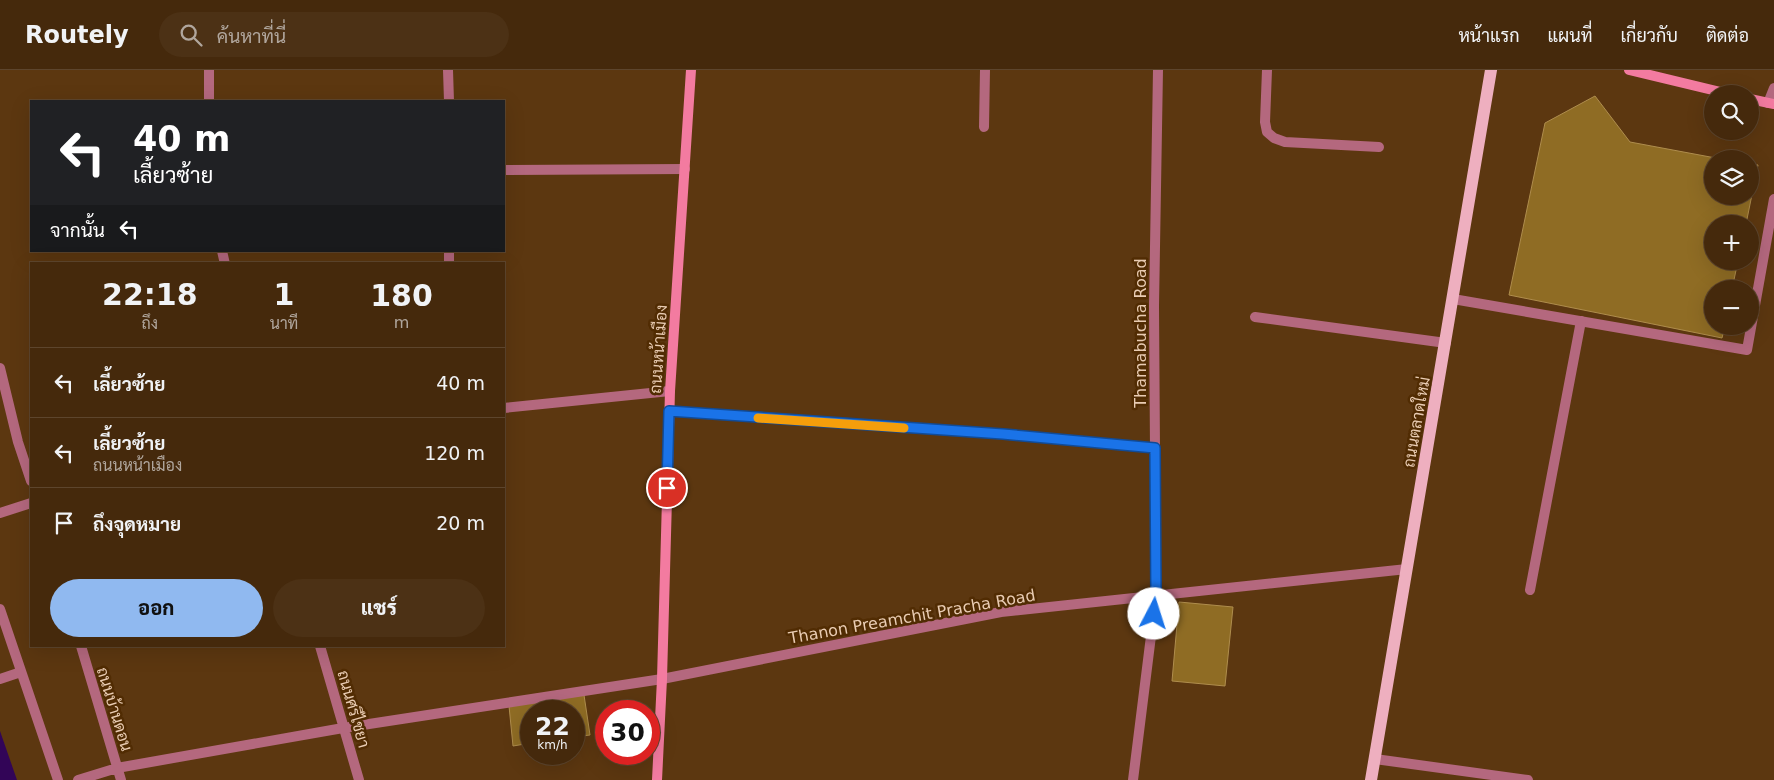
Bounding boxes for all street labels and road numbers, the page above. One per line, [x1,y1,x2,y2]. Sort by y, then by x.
street label: Thamabucha Road [1131,258,1150,409]
street label: ถนนหน้าเมือง [645,304,671,394]
street label: ถนนตลาดใหม่ [1397,375,1434,469]
street label: Thanon Preamchit Pracha Road [786,585,1037,648]
street label: ถนนบ้านดอน [93,664,137,754]
street label: ถนนศรีไชยา [333,668,376,750]

